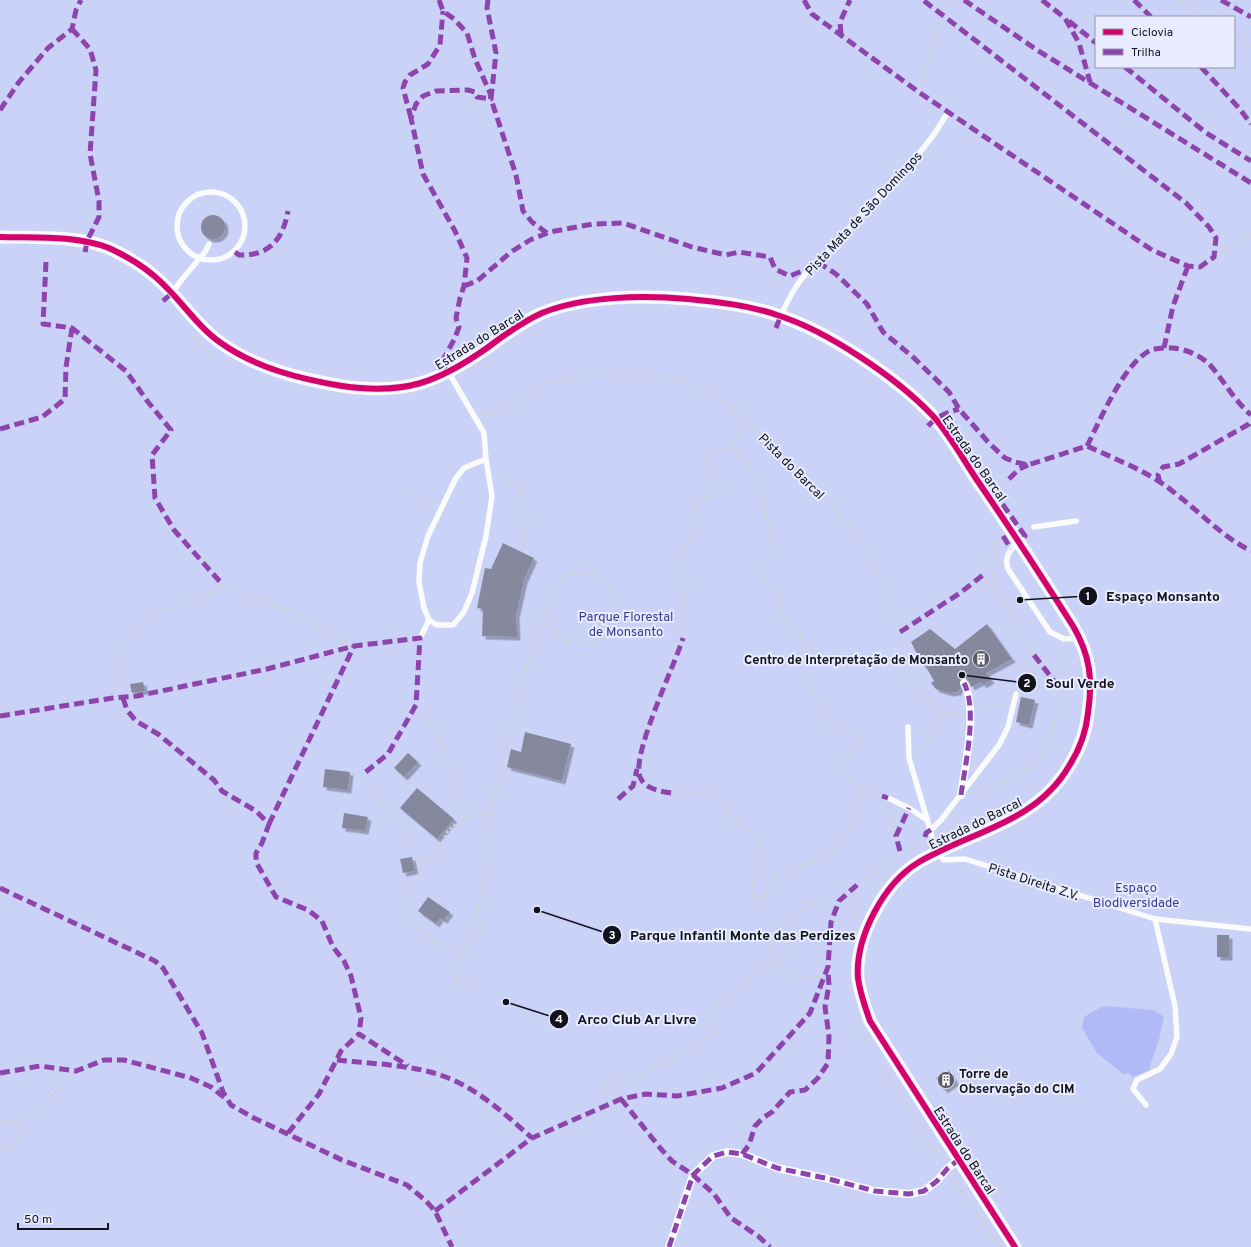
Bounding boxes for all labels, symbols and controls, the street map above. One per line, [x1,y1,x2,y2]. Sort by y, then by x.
legend [1095,16,1235,68]
text: Ciclovia [1131,25,1173,41]
text: Trilha [1131,45,1161,61]
street label: Pista Mata de São Domingos [803,149,926,280]
street label: Estrada do Barcal [433,307,527,374]
street label: Estrada do Barcal [938,413,1009,505]
street label: Pista do Barcal [754,431,827,504]
callout: Espaço Monsanto [1078,583,1228,609]
text: 1 [1086,589,1090,605]
text: Espaço Monsanto [1106,589,1220,606]
park label: Parque Florestal de Monsanto [579,610,673,641]
building icon: Centro de Interpretação de Monsanto [971,649,991,669]
place label: Centro de Interpretação de Monsanto [744,653,968,669]
callout: Soul Verde [1017,670,1123,696]
text: 2 [1023,676,1031,692]
text: Soul Verde [1045,676,1115,693]
street label: Estrada do Barcal [927,795,1025,854]
street label: Pista Direita Z.V. [986,861,1081,905]
park label: Espaço Biodiversidade [1093,881,1179,912]
callout: Parque Infantil Monte das Perdizes [602,922,864,948]
text: 3 [608,928,616,944]
text: Parque Infantil Monte das Perdizes [630,928,856,945]
callout: Arco Club Ar LIvre [549,1006,705,1032]
text: 4 [555,1012,563,1028]
text: Arco Club Ar LIvre [577,1012,697,1029]
place label: Torre de Observação do CIM [959,1067,1075,1098]
building icon: Torre de Observação do CIM [936,1070,956,1090]
street label: Estrada do Barcal [929,1104,998,1198]
scale bar [18,1205,108,1231]
text: 50 m [24,1212,52,1228]

